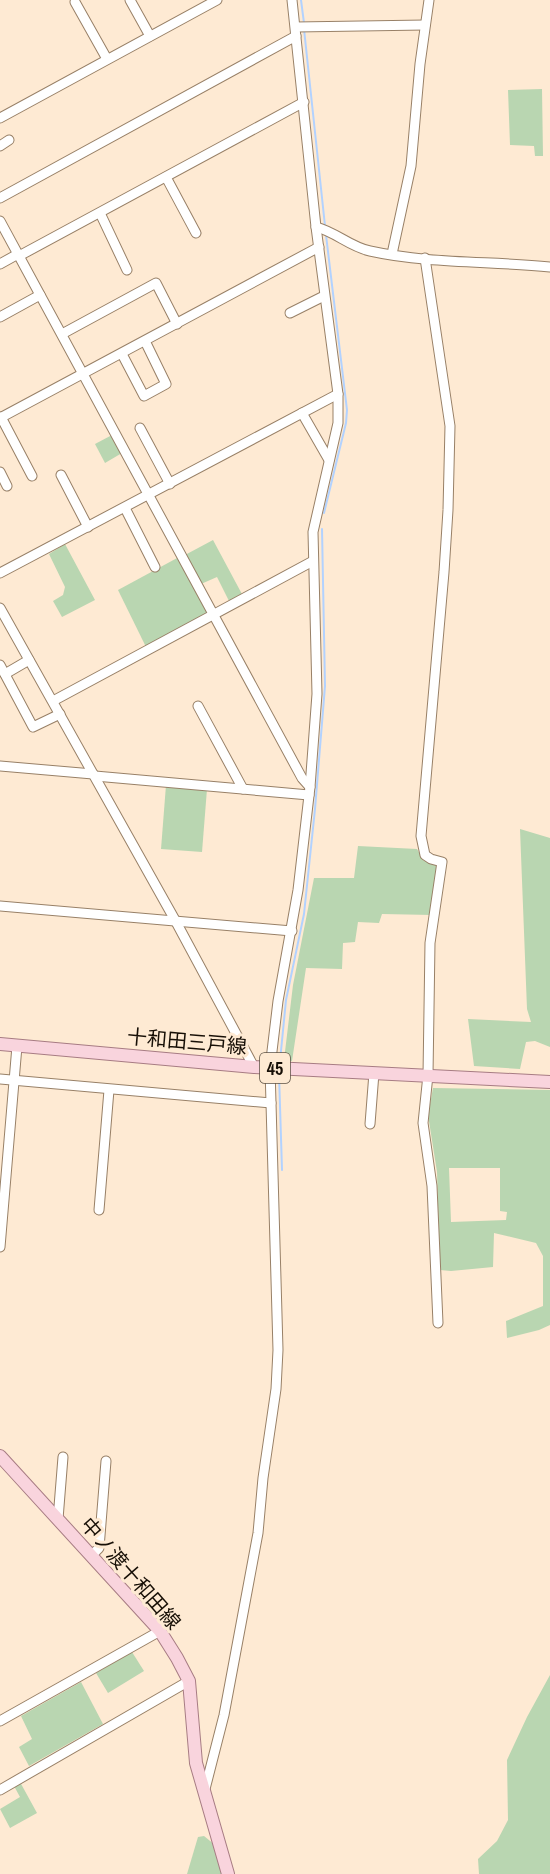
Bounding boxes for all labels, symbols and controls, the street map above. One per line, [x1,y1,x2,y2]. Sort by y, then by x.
street label: 十和田三戸線 [126,1022,248,1060]
road number: 45 [260,1053,290,1083]
street label: 中ノ渡十和田線 [75,1511,187,1635]

